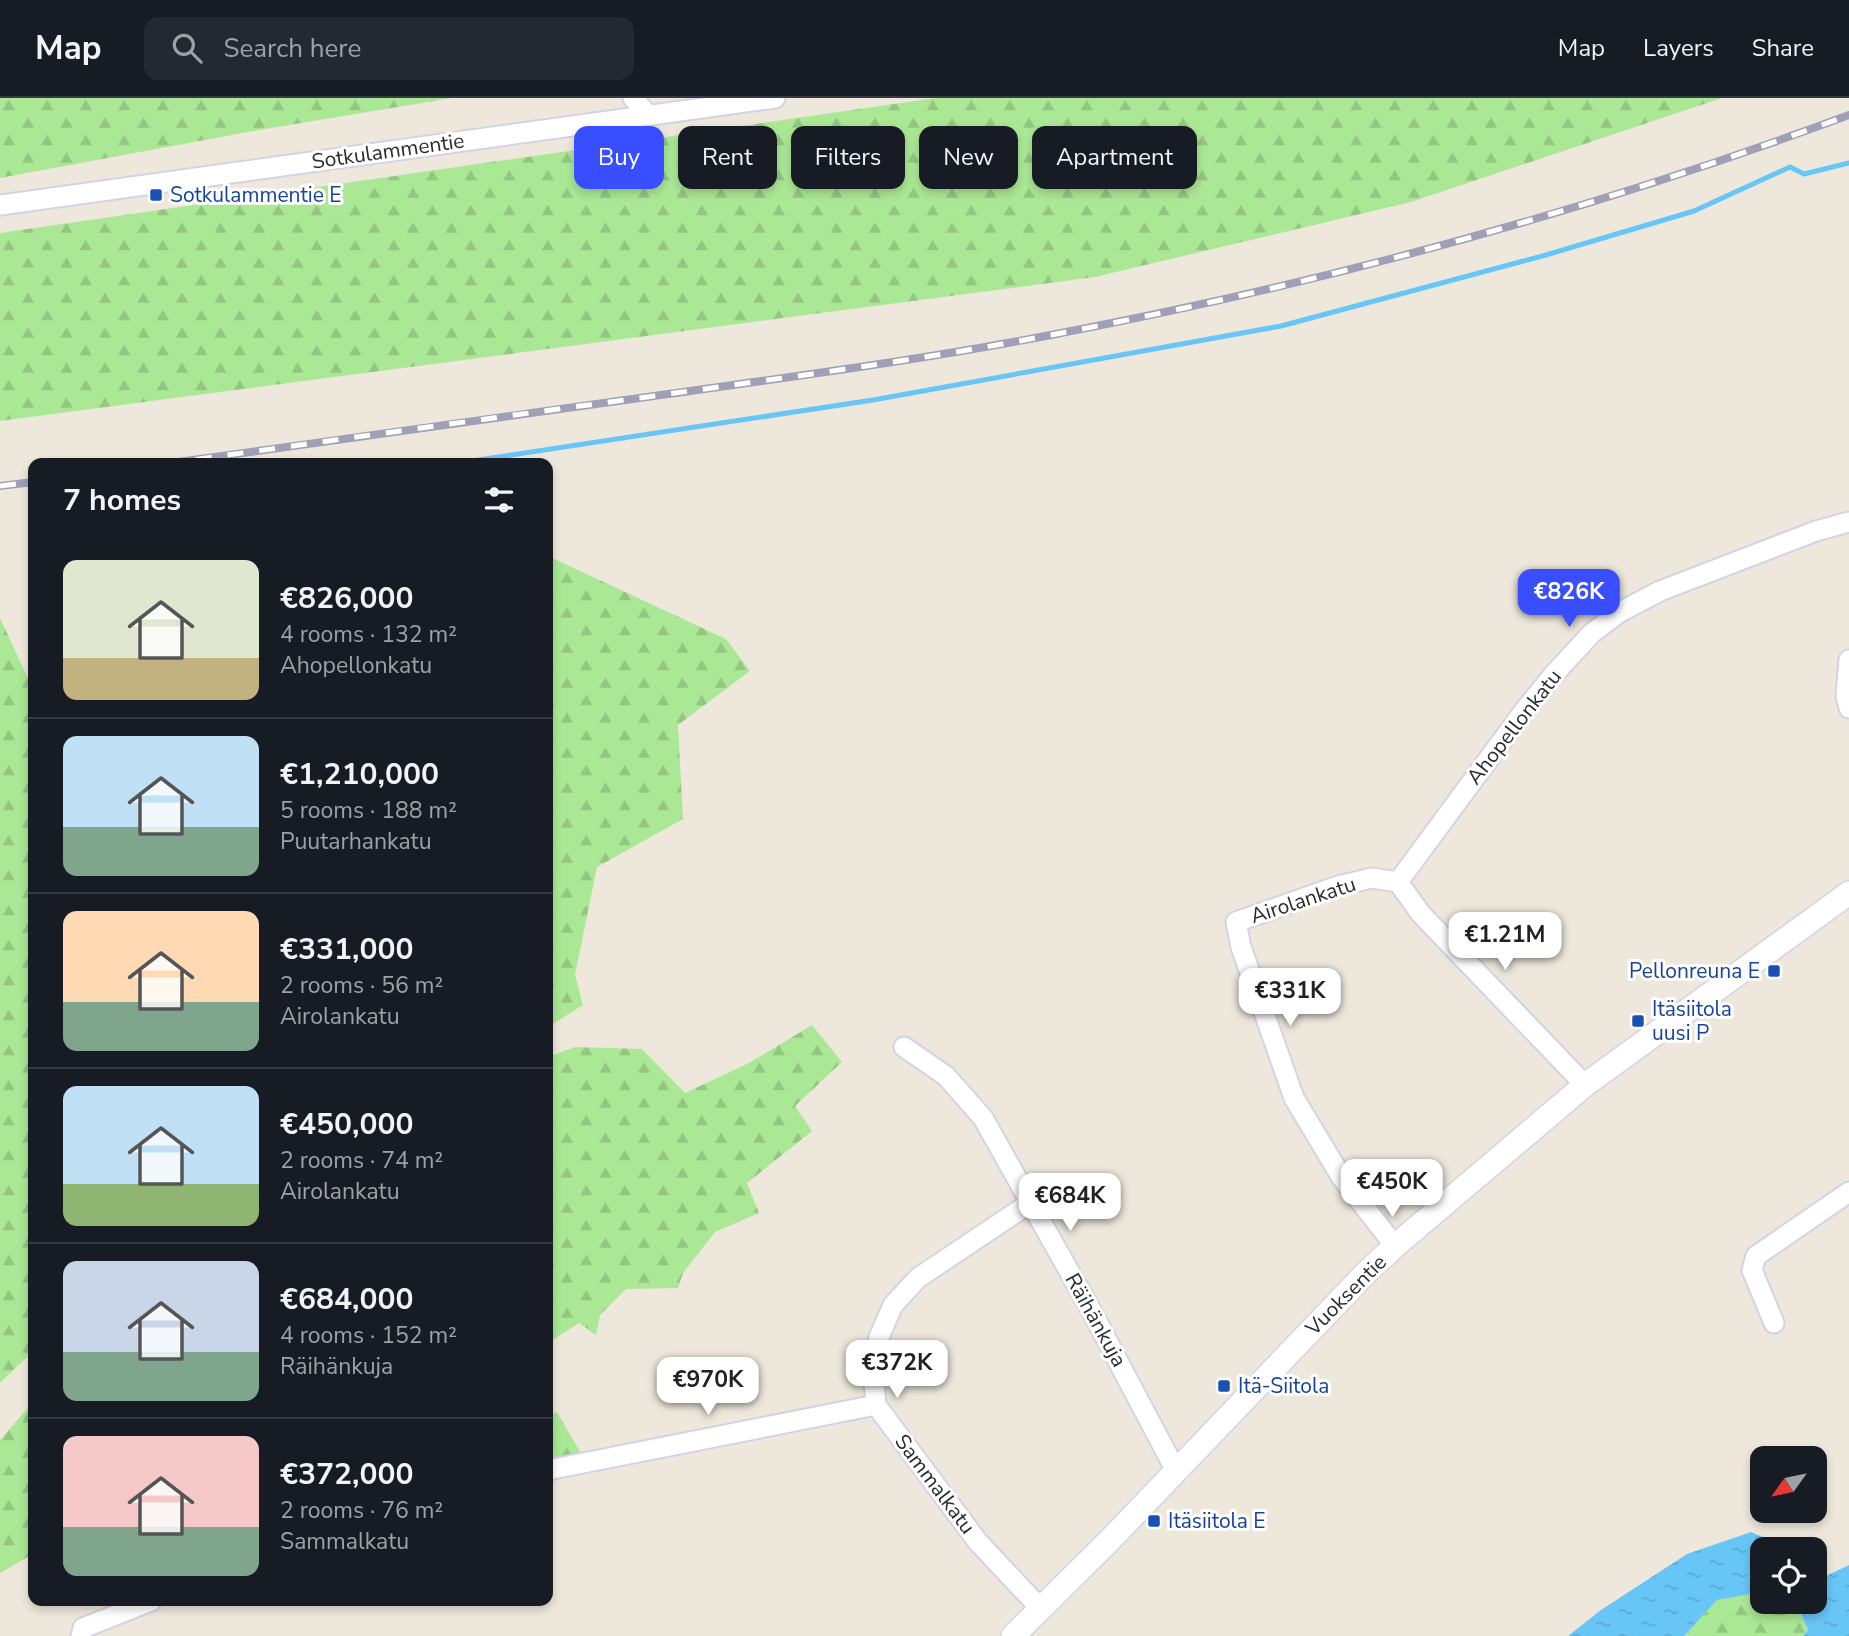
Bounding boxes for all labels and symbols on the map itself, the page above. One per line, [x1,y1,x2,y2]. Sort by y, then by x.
street label: Sotkulammentie [310,126,466,176]
place label: Sotkulammentie E [170,181,342,209]
marker: Sotkulammentie E [148,187,164,203]
pin: €826K [1520,570,1618,629]
street label: Ahopellonkatu [1460,664,1568,790]
street label: Airolankatu [1247,870,1359,930]
pin: €1.21M [1448,912,1562,972]
place label: Pellonreuna E [1629,957,1760,985]
marker: Pellonreuna E [1766,963,1782,979]
pin: €331K [1241,968,1339,1028]
place label: Itäsiitola uusi P [1652,995,1732,1047]
marker: Itäsiitola uusi P [1630,1013,1646,1029]
pin: €450K [1343,1160,1441,1219]
pin: €684K [1021,1174,1119,1233]
street label: Vuoksentie [1299,1248,1393,1342]
street label: Räihänkuja [1059,1268,1133,1372]
pin: €372K [848,1340,946,1400]
pin: €970K [659,1358,757,1417]
place label: Itä-Siitola [1238,1372,1329,1400]
marker: Itä-Siitola [1216,1378,1232,1394]
street label: Sammalkatu [888,1428,982,1540]
north arrow [1750,1446,1827,1522]
place label: Itäsiitola E [1168,1507,1266,1535]
marker: Itäsiitola E [1146,1513,1162,1529]

